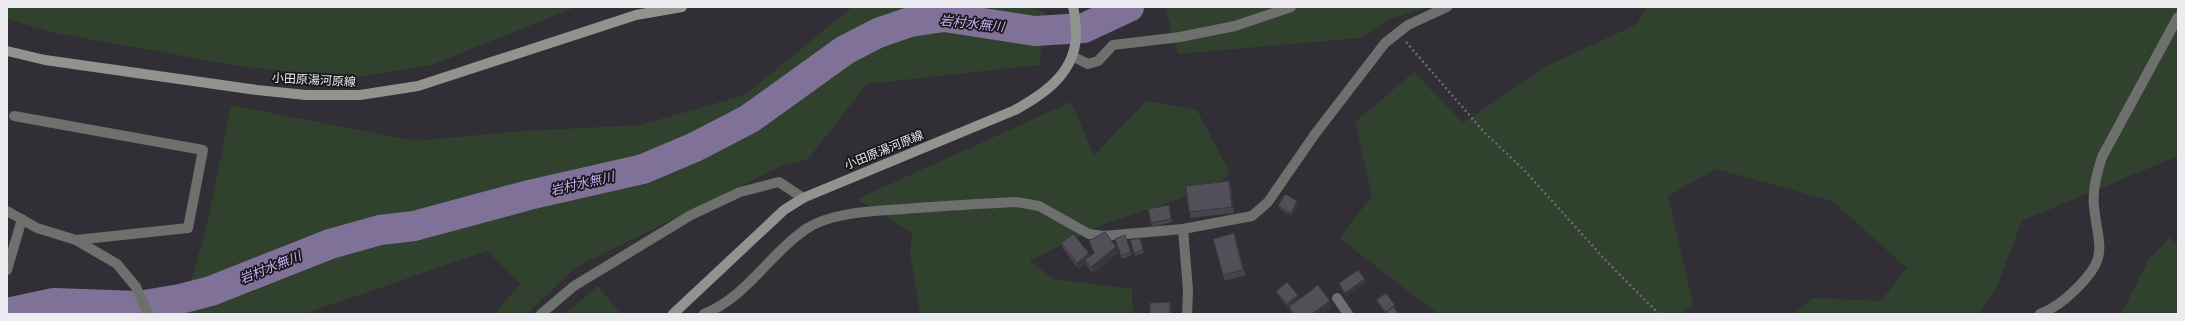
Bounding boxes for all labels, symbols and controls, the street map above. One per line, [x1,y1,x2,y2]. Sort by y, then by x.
water label: 岩村水無川 [939,12,1007,36]
street label: 小田原湯河原線 [272,70,356,89]
street label: 小田原湯河原線 [842,127,926,172]
water label: 岩村水無川 [549,167,618,199]
water label: 岩村水無川 [237,247,305,288]

